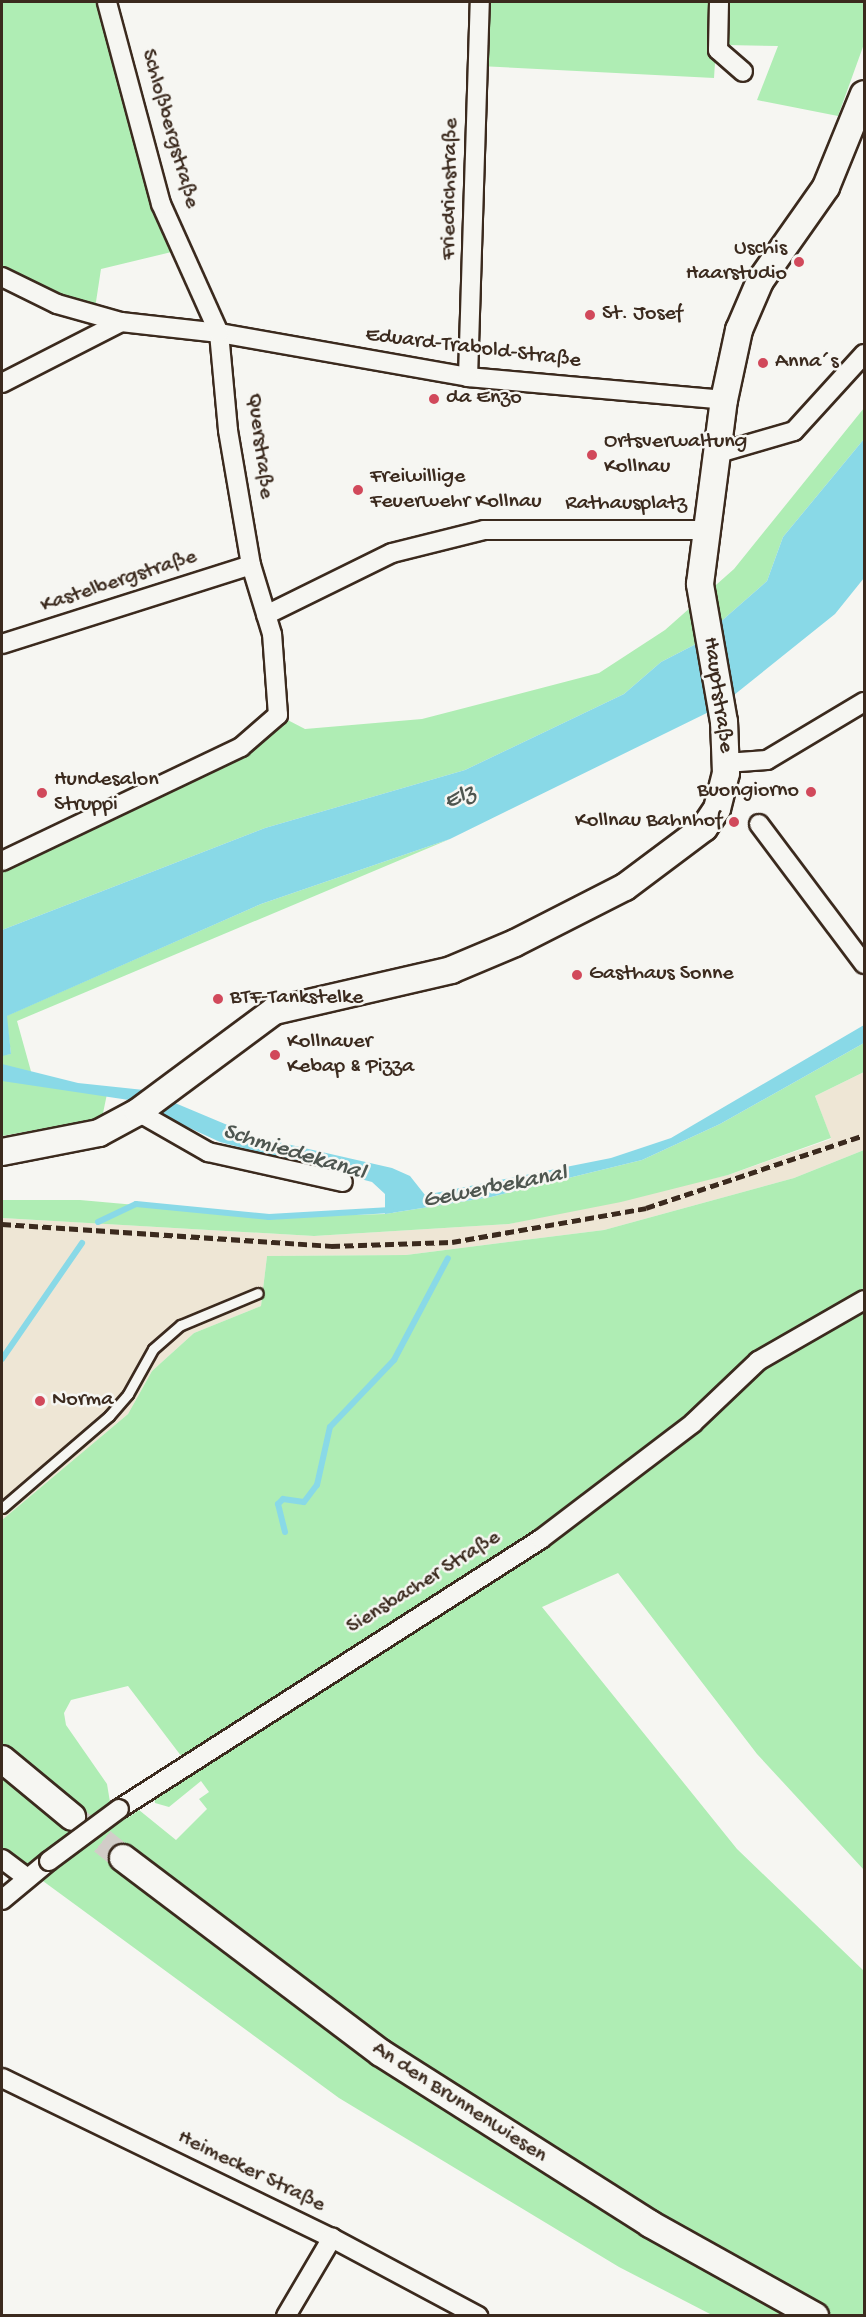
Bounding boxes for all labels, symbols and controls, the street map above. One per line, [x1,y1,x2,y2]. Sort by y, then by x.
street label: Schloßbergstraße [134,46,204,212]
street label: Friedrichstraße [437,118,465,260]
place label: Uschis Haarstudio [686,236,787,288]
marker: Uschis Haarstudio [792,255,806,269]
place label: St. Josef [602,302,683,328]
marker: St. Josef [583,308,597,322]
street label: Eduard-Trabold-Straße [364,323,582,375]
place label: Anna´s [775,350,839,376]
marker: Anna´s [756,356,770,370]
place label: da Enzo [446,386,522,412]
street label: Querstraße [239,392,279,500]
marker: da Enzo [427,392,441,406]
place label: Ortsverwaltung Kollnau [604,429,747,481]
marker: Ortsverwaltung Kollnau [585,448,599,462]
place label: Freiwillige Feuerwehr Kollnau [370,464,542,516]
marker: Freiwillige Feuerwehr Kollnau [351,483,365,497]
street label: Rathausplatz [565,492,687,518]
street label: Kastelbergstraße [38,544,200,620]
street label: Hauptstraße [696,635,738,755]
place label: Hundesalon Struppi [54,767,159,818]
water label: Elz [440,779,480,817]
place label: Buongiorno [697,779,799,805]
marker: Buongiorno [804,785,818,799]
marker: Hundesalon Struppi [35,786,49,800]
place label: Kollnau Bahnhof [575,809,722,835]
marker: Kollnau Bahnhof [727,815,741,829]
place label: Gasthaus Sonne [589,962,734,988]
marker: Gasthaus Sonne [570,968,584,982]
place label: BTF-Tankstelke [230,986,363,1012]
marker: BTF-Tankstelke [211,992,225,1006]
place label: Kollnauer Kebap & Pizza [287,1029,414,1080]
marker: Kollnauer Kebap & Pizza [268,1048,282,1062]
water label: Schmiedekanal [219,1118,369,1188]
water label: Gewerbekanal [421,1160,569,1216]
place label: Norma [52,1388,113,1414]
marker: Norma [33,1394,47,1408]
street label: Siensbacher Straße [342,1525,506,1641]
street label: An den Brunnenwiesen [366,2036,552,2170]
street label: Heimecker Straße [173,2125,329,2219]

